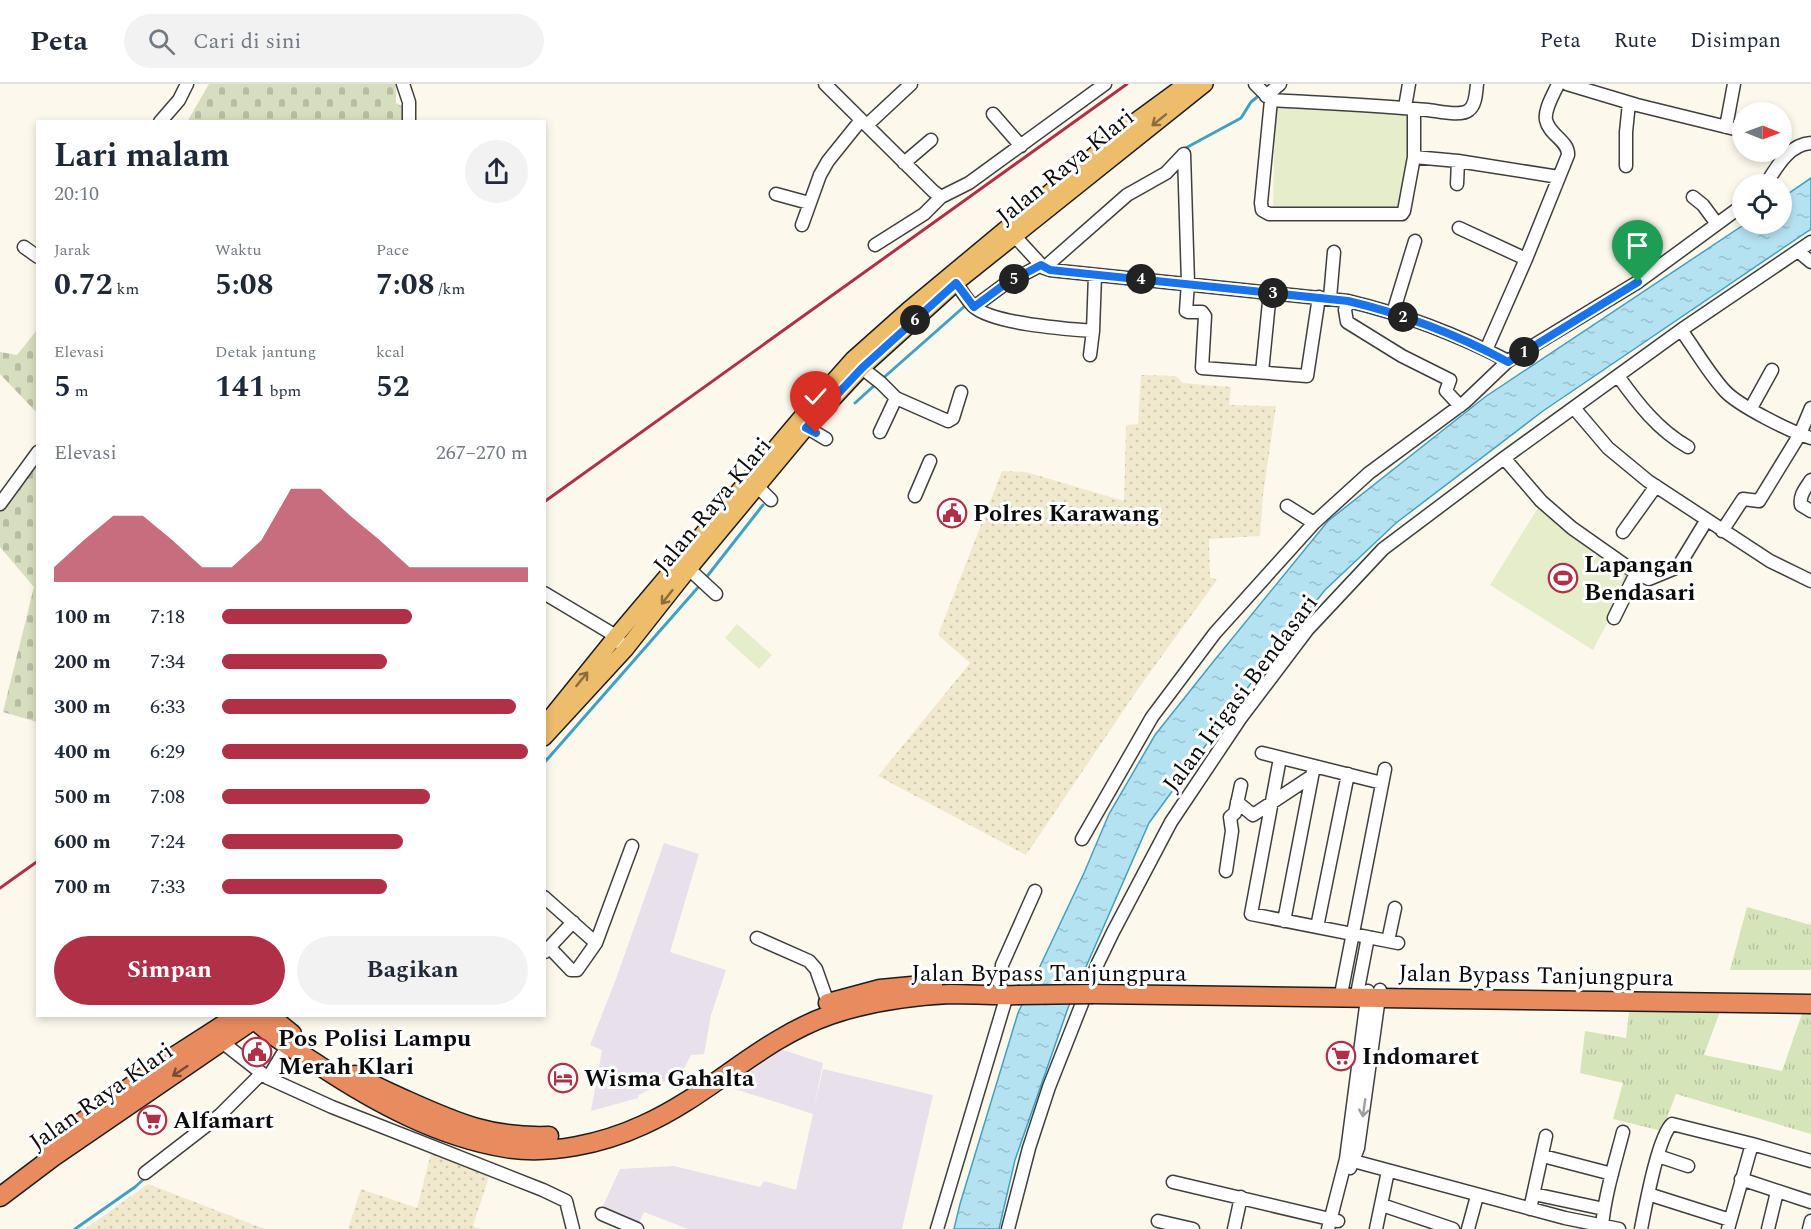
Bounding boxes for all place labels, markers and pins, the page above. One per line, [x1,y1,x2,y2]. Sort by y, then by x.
pin [1612,220,1663,282]
pin: 5 [999,264,1029,294]
pin: 4 [1126,264,1156,294]
pin: 3 [1258,278,1288,308]
pin: 2 [1388,302,1418,332]
pin: 6 [900,305,930,335]
pin: 1 [1509,337,1539,367]
pin [790,371,841,433]
place label: Polres Karawang [973,496,1159,532]
public building icon: Polres Karawang [936,497,968,529]
place label: Lapangan Bendasari [1584,547,1695,611]
sports icon: Lapangan Bendasari [1547,562,1579,594]
place label: Pos Polisi Lampu Merah Klari [278,1021,471,1085]
public building icon: Pos Polisi Lampu Merah Klari [241,1036,273,1068]
place label: Indomaret [1362,1039,1479,1075]
supermarket icon: Indomaret [1325,1040,1357,1072]
place label: Wisma Gahalta [584,1061,755,1097]
hotel icon: Wisma Gahalta [547,1062,579,1094]
place label: Alfamart [173,1103,274,1139]
supermarket icon: Alfamart [136,1104,168,1136]

